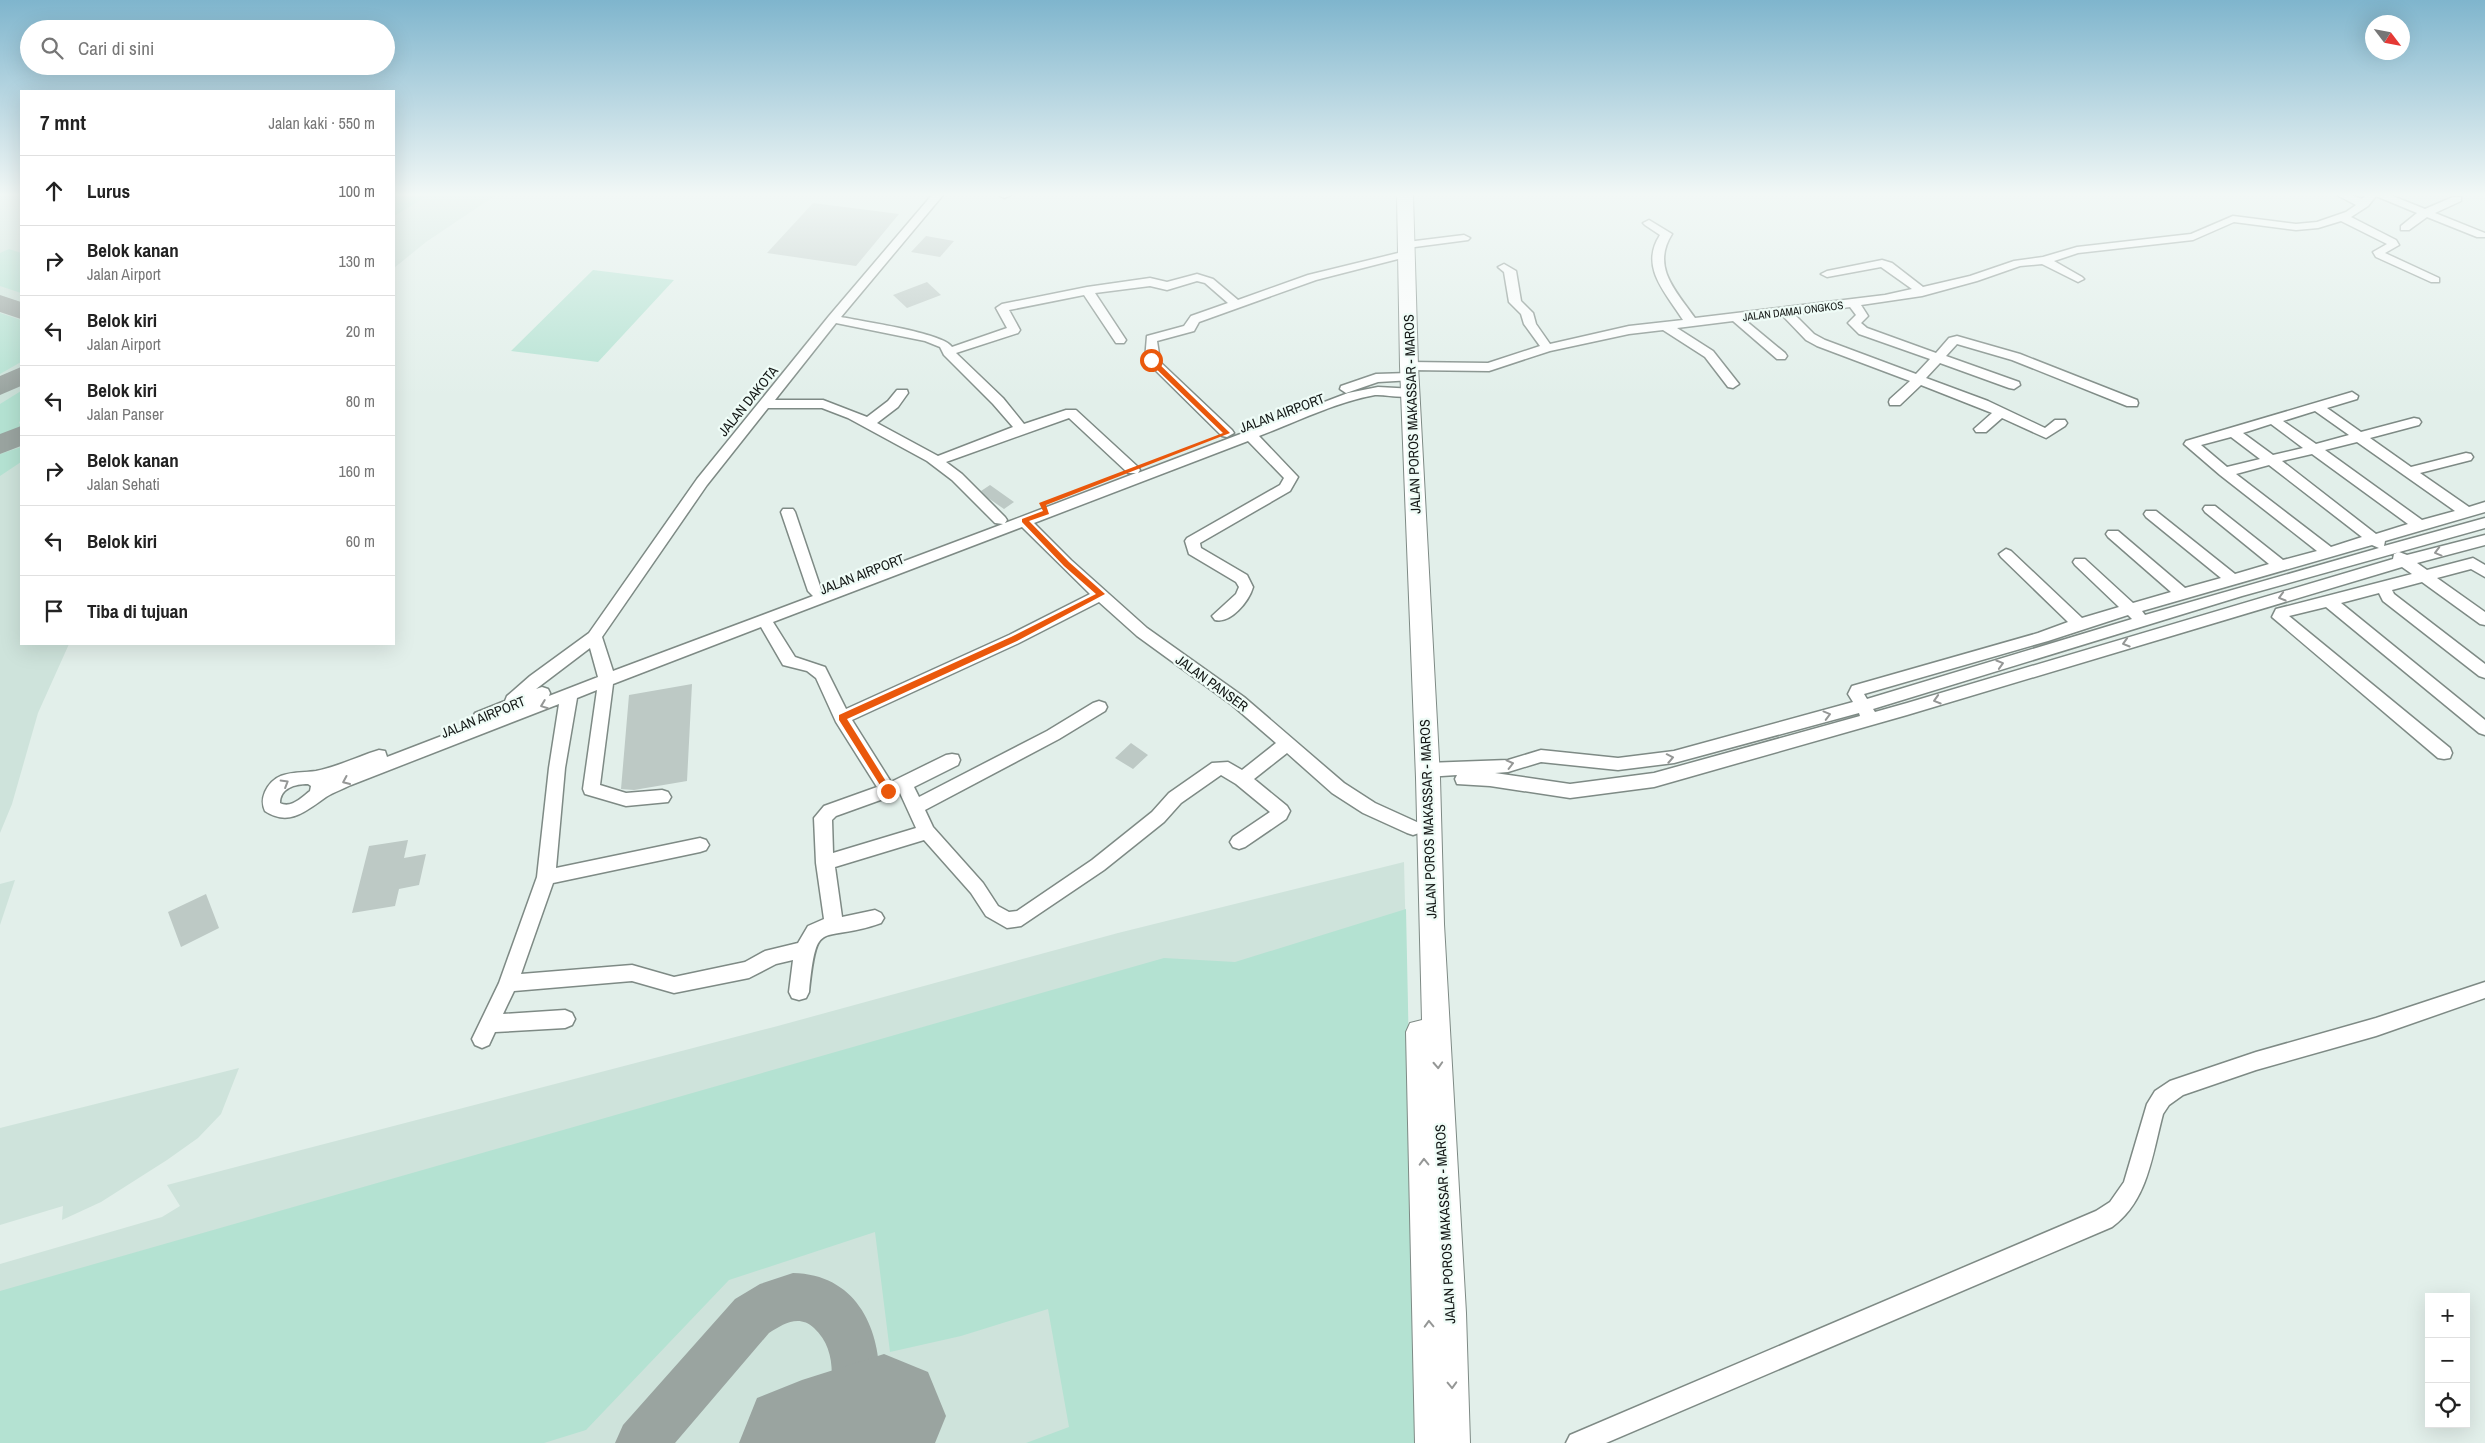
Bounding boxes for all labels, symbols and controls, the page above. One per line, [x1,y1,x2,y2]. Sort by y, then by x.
north arrow [2365,15,2410,60]
search box [20,20,395,75]
icon: search [38,34,66,62]
text: Cari di sini [78,35,154,61]
text: 7 mnt [40,108,86,137]
text: Jalan kaki · 550 m [269,112,375,134]
icon: ahead [40,177,68,205]
text: Lurus [87,178,130,204]
text: 100 m [339,180,375,202]
text: Belok kanan [87,237,179,263]
icon: right [40,247,68,275]
text: 130 m [339,250,375,272]
text: Jalan Airport [87,263,161,285]
street label: JALAN DAMAI ONGKOS [1742,298,1844,324]
text: Belok kiri [87,307,157,333]
street label: JALAN POROS MAKASSAR - MAROS [1400,314,1424,514]
icon: left [40,317,68,345]
text: 20 m [346,320,375,342]
text: Jalan Airport [87,333,161,355]
route start [1140,349,1163,372]
street label: JALAN DAKOTA [714,362,782,440]
text: Belok kiri [87,377,157,403]
icon: left [40,387,68,415]
street label: JALAN AIRPORT [1237,389,1327,437]
text: 80 m [346,390,375,412]
text: Jalan Panser [87,403,164,425]
text: Belok kanan [87,447,179,473]
icon: right [40,457,68,485]
text: 160 m [339,460,375,482]
text: Jalan Sehati [87,473,160,495]
icon: left [40,527,68,555]
text: Belok kiri [87,528,157,554]
text: 60 m [346,530,375,552]
one-way arrow [2434,547,2442,557]
street label: JALAN AIRPORT [817,550,907,598]
one-way arrow [2278,592,2286,602]
icon: arrive [40,597,68,625]
text: Tiba di tujuan [87,598,188,624]
one-way arrow [2122,638,2131,648]
street label: JALAN PANSER [1172,651,1252,715]
one-way arrow [1995,659,2003,669]
street label: JALAN AIRPORT [438,692,528,742]
one-way arrow [1933,695,1942,705]
one-way arrow [540,699,549,709]
one-way arrow [1823,711,1831,721]
street label: JALAN POROS MAKASSAR - MAROS [1416,719,1440,919]
one-way arrow [1666,753,1675,763]
one-way arrow [1505,759,1514,770]
one-way arrow [342,775,351,785]
one-way arrow [280,780,289,790]
route end [877,780,900,803]
one-way arrow [1433,1062,1443,1070]
street label: JALAN POROS MAKASSAR - MAROS [1431,1123,1459,1324]
one-way arrow [1419,1158,1429,1166]
map controls [2425,1293,2470,1428]
button: + [2425,1293,2470,1338]
one-way arrow [1423,1320,1434,1328]
button: − [2425,1338,2470,1383]
one-way arrow [1446,1381,1457,1389]
button: locate [2425,1383,2470,1428]

